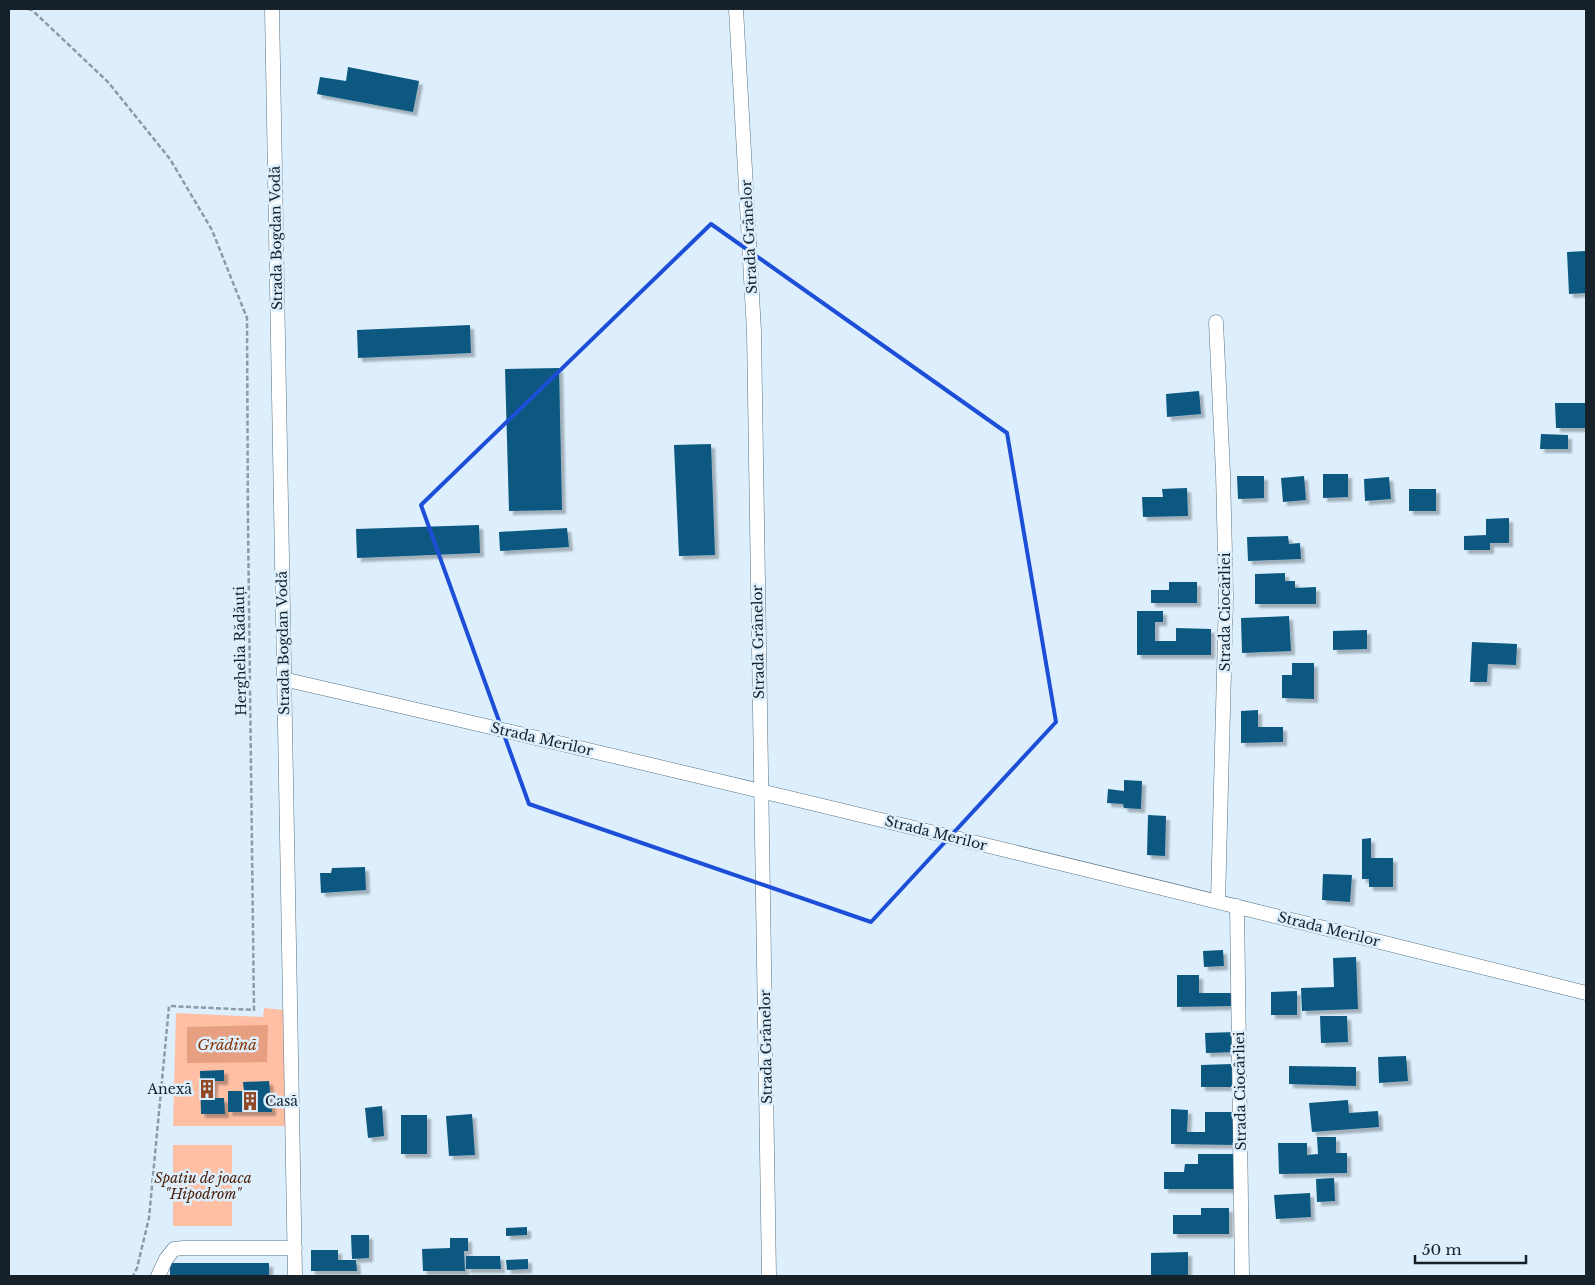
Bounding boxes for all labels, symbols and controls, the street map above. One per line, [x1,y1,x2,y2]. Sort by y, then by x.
street label: Strada Bogdan Vodă [266,165,286,310]
street label: Strada Grânelor [737,179,761,295]
street label: Strada Ciocârliei [1216,552,1234,671]
street label: Strada Bogdan Vodă [273,570,293,715]
street label: Strada Grânelor [748,584,768,699]
street label: Herghelia Rădăuți [230,586,250,716]
street label: Strada Merilor [489,718,595,760]
street label: Strada Merilor [883,812,989,854]
street label: Strada Merilor [1276,908,1382,950]
street label: Strada Grânelor [756,989,776,1104]
street label: Strada Ciocârliei [1230,1031,1250,1151]
water label: Grădină [197,1035,257,1054]
building icon: Anexă [196,1078,218,1100]
place label: Anexă [146,1080,192,1098]
building icon: Casă [239,1090,261,1112]
place label: Casă [265,1092,298,1110]
park label: Spatiu de joaca "Hipodrom" [154,1169,252,1203]
scale bar [1415,1232,1526,1264]
text: 50 m [1422,1240,1462,1259]

